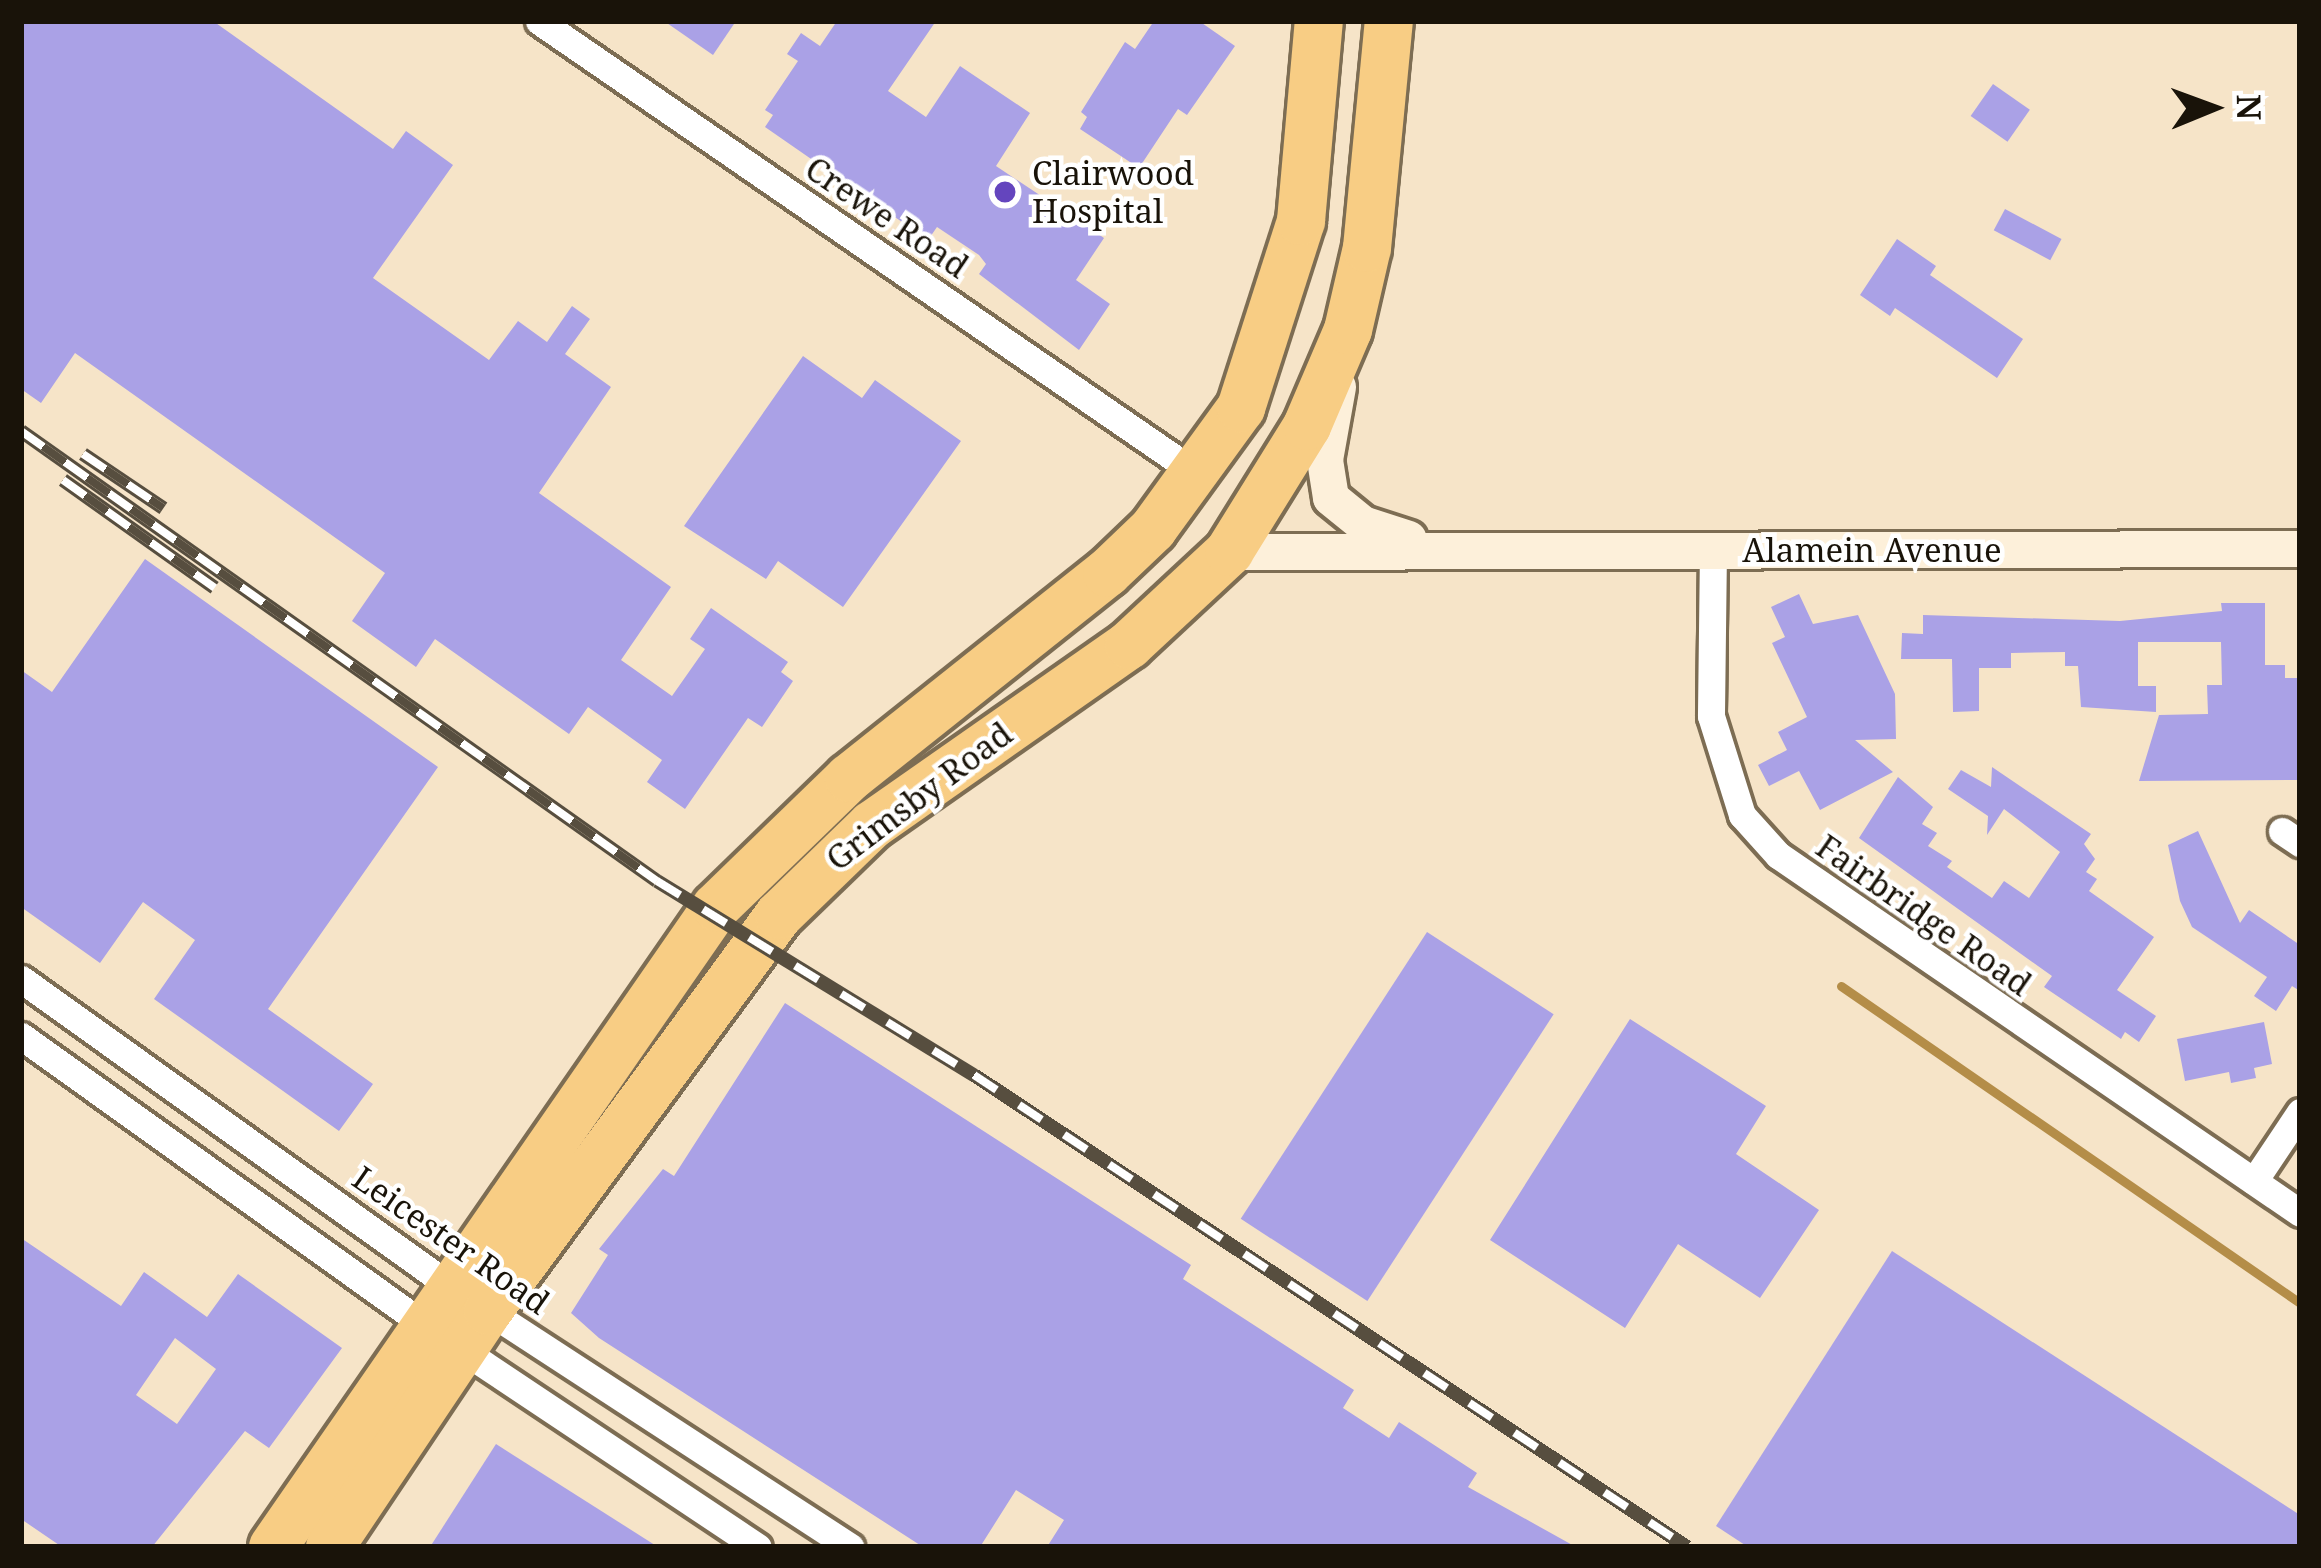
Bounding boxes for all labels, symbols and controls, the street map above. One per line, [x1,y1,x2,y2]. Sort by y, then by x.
north arrow [2153,48,2273,168]
text: N [2227,94,2272,121]
street label: Crewe Road [798,148,976,286]
place label: Clairwood Hospital [1032,153,1194,231]
marker: Clairwood Hospital [989,176,1021,208]
street label: Alamein Avenue [1742,530,2002,570]
street label: Grimsby Road [818,713,1020,879]
street label: Fairbridge Road [1809,826,2039,1004]
street label: Leicester Road [345,1158,557,1322]

